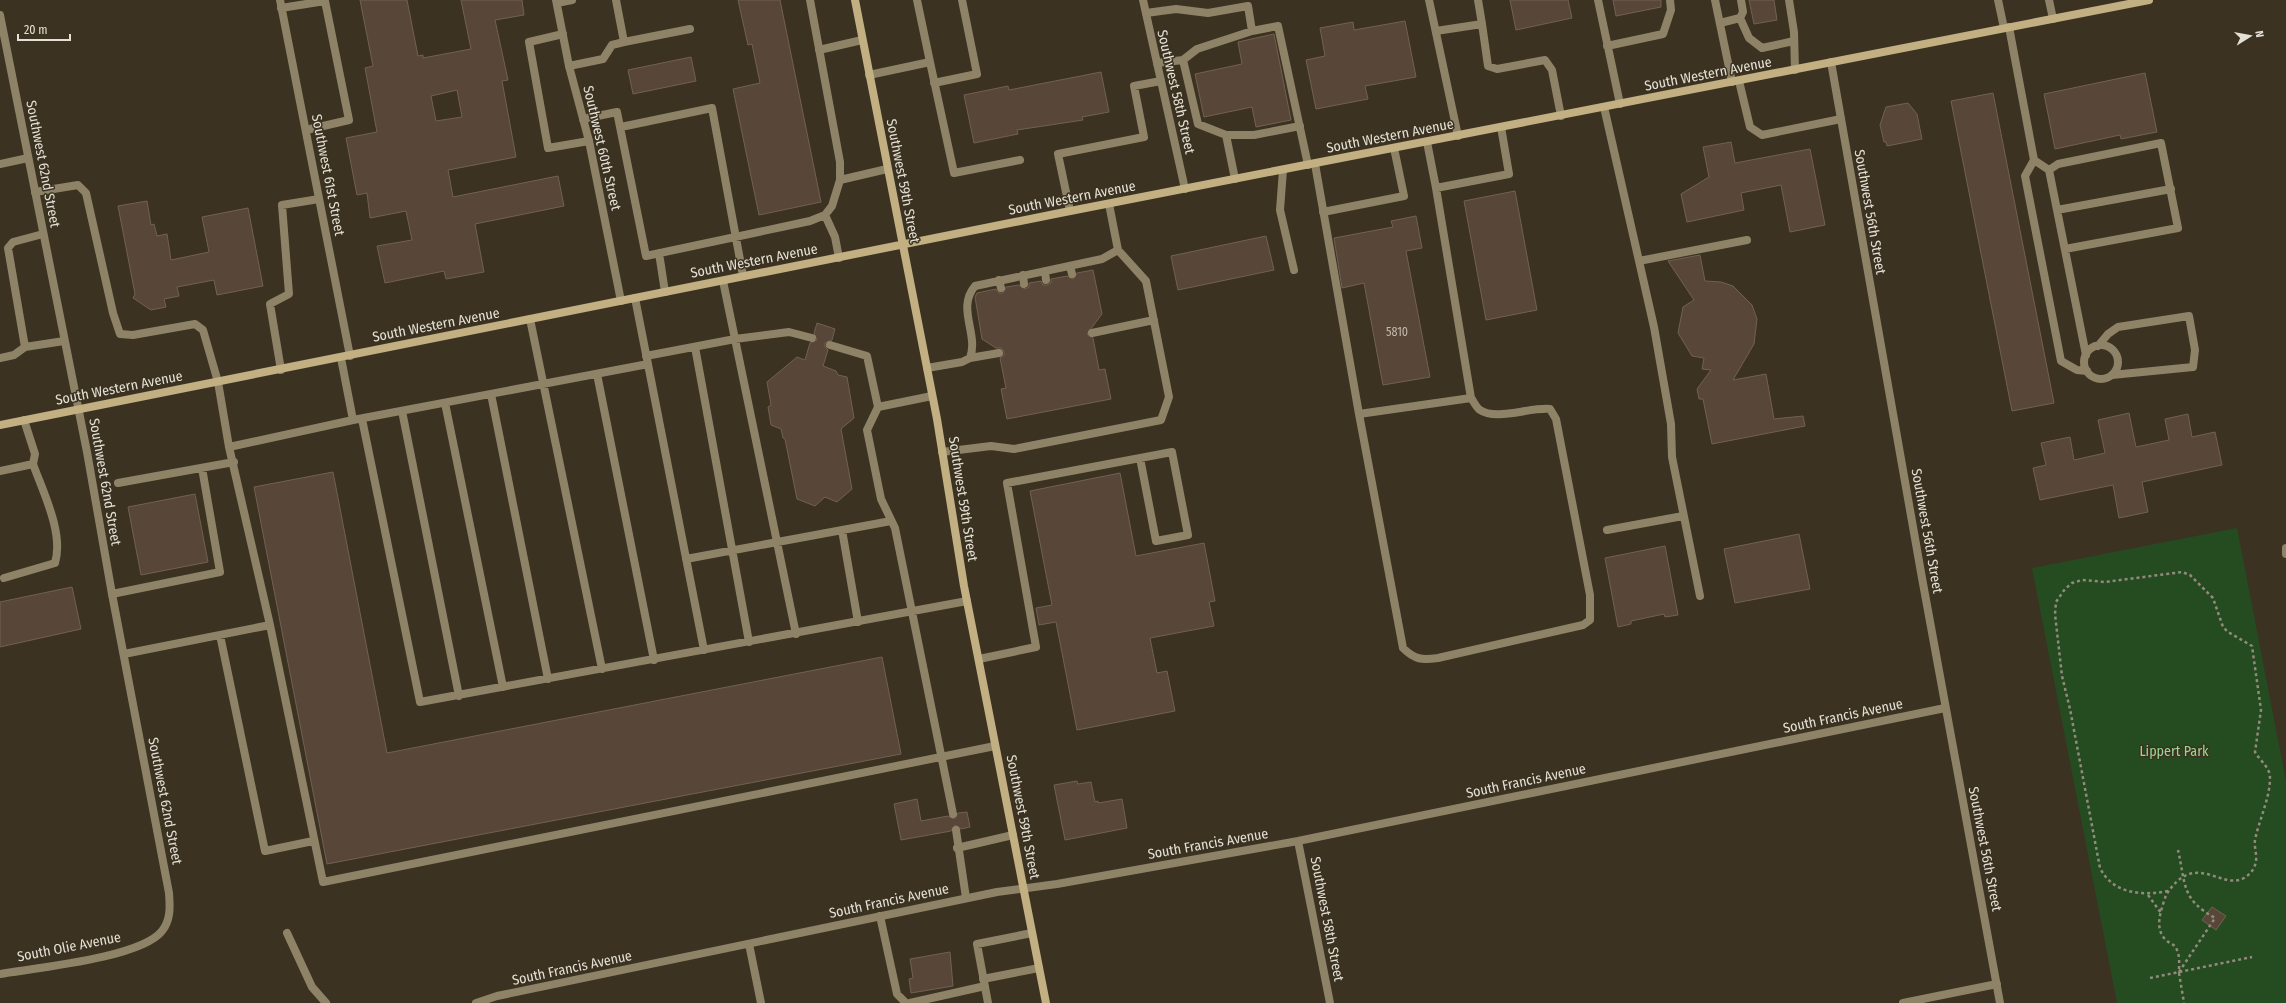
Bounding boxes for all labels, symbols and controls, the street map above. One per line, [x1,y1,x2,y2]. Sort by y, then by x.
scale bar [18,16,70,42]
north arrow [2230,16,2270,56]
text: 20 m [24,23,48,37]
street label: Southwest 58th Street [1153,28,1199,156]
text: N [2252,30,2266,39]
street label: South Western Avenue [1643,53,1773,95]
street label: Southwest 60th Street [579,84,625,212]
street label: Southwest 62nd Street [22,99,64,229]
street label: Southwest 61st Street [308,113,348,238]
street label: South Western Avenue [1325,115,1455,157]
street label: Southwest 59th Street [883,117,923,245]
street label: Southwest 56th Street [1851,148,1889,276]
street label: South Western Avenue [1007,177,1137,219]
street label: South Western Avenue [689,240,819,282]
street label: South Western Avenue [371,304,501,346]
house number: 5810 [1386,325,1408,339]
street label: South Western Avenue [54,367,184,409]
street label: Southwest 62nd Street [85,417,125,547]
street label: Southwest 59th Street [945,435,981,563]
street label: Southwest 56th Street [1908,467,1946,595]
street label: South Francis Avenue [1782,695,1905,737]
street label: Southwest 62nd Street [144,736,186,866]
park label: Lippert Park [2139,743,2209,760]
street label: Southwest 59th Street [1003,753,1043,881]
street label: South Francis Avenue [1465,760,1588,802]
street label: Southwest 56th Street [1965,785,2005,913]
street label: South Francis Avenue [1146,825,1270,863]
street label: Southwest 58th Street [1307,855,1348,983]
street label: South Francis Avenue [828,880,951,922]
street label: South Olie Avenue [16,929,122,965]
street label: South Francis Avenue [511,947,634,989]

